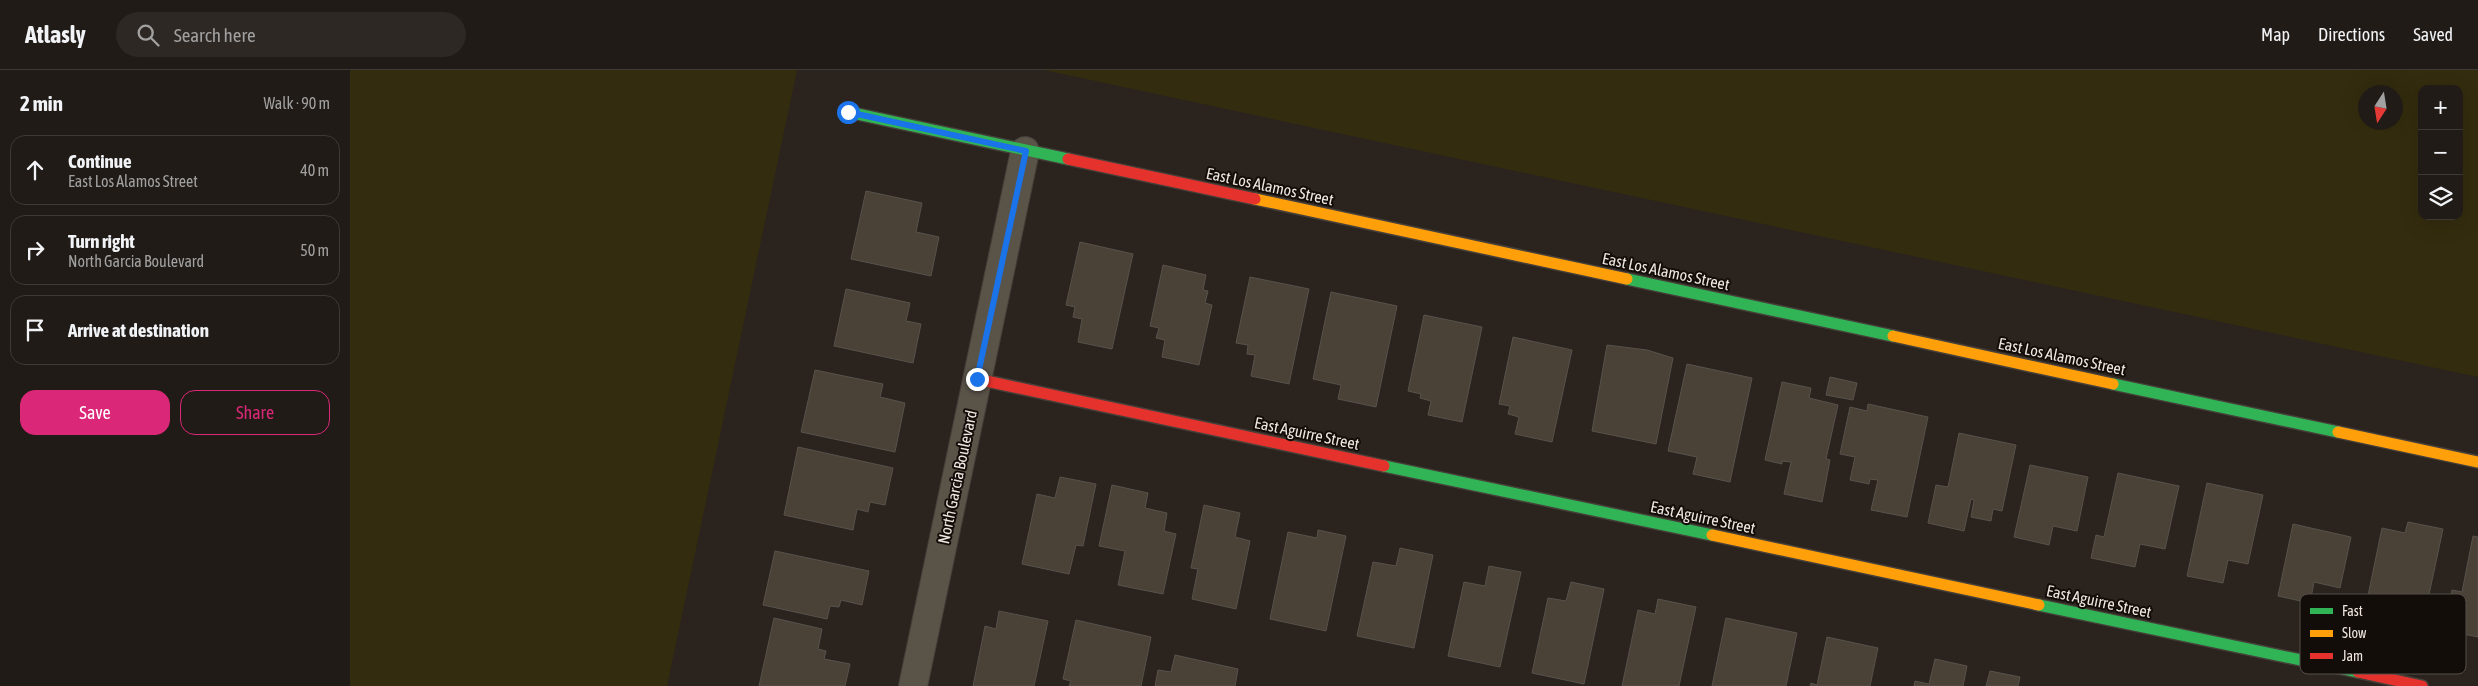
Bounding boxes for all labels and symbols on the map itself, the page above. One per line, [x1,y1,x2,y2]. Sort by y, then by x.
north arrow [2358,85,2403,130]
route start [837,101,860,124]
street label: East Los Alamos Street [1205,164,1336,208]
street label: East Los Alamos Street [1601,249,1732,293]
street label: East Los Alamos Street [1997,334,2128,378]
route end [966,368,989,391]
street label: North Garcia Boulevard [934,409,980,545]
street label: East Aguirre Street [1253,413,1361,454]
street label: East Aguirre Street [1649,497,1757,538]
street label: East Aguirre Street [2045,581,2153,622]
legend [2300,594,2466,674]
text: Fast [2342,603,2363,619]
text: Slow [2342,625,2367,641]
text: Jam [2342,648,2363,664]

